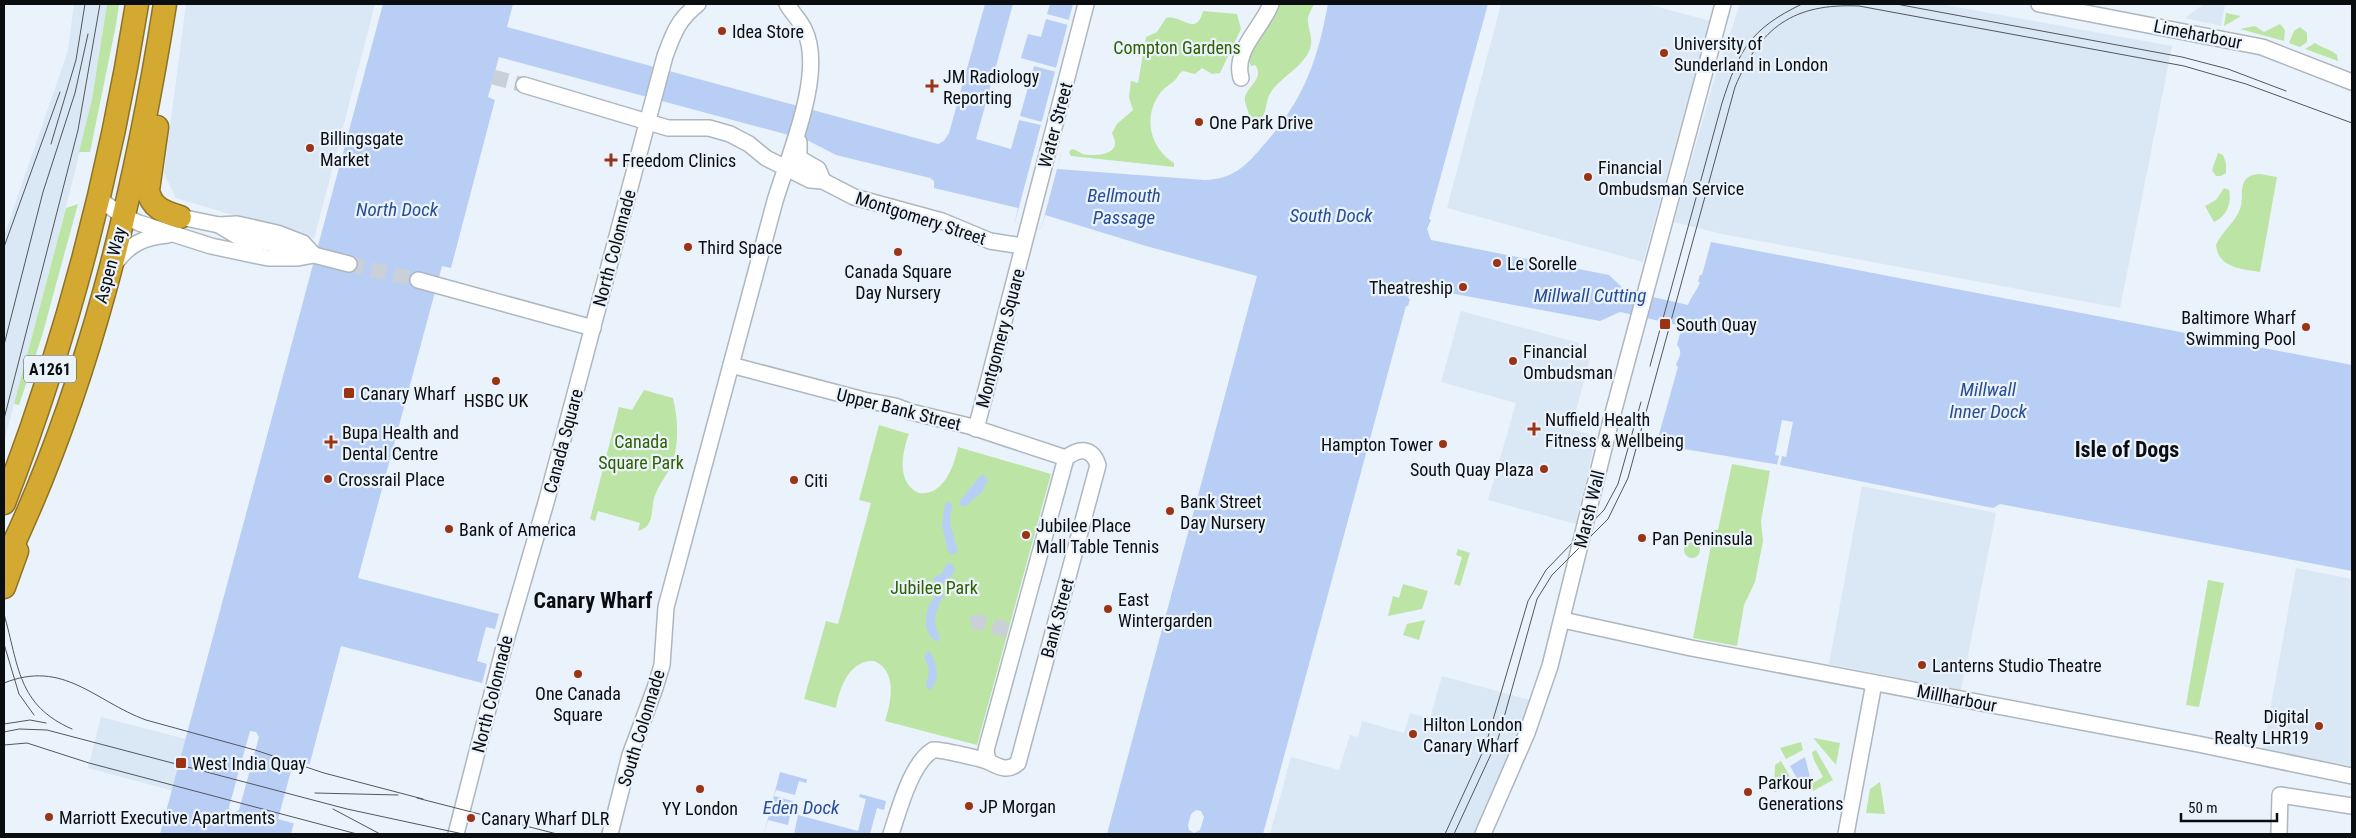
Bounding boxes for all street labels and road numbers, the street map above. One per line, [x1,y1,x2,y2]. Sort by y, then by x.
street label: Limeharbour [2152,15,2244,53]
street label: Water Street [1034,80,1076,170]
street label: North Colonnade [588,187,640,309]
street label: Montgomery Street [853,187,989,249]
street label: Aspen Way [90,224,130,305]
street label: Montgomery Square [971,266,1029,410]
road number: A1261 [24,356,76,382]
street label: Upper Bank Street [835,383,963,435]
street label: Canada Square [539,386,587,496]
street label: Marsh Wall [1569,468,1609,550]
street label: Bank Street [1036,576,1078,660]
street label: North Colonnade [467,633,517,755]
street label: South Colonnade [613,667,669,789]
street label: Millharbour [1915,680,1999,716]

